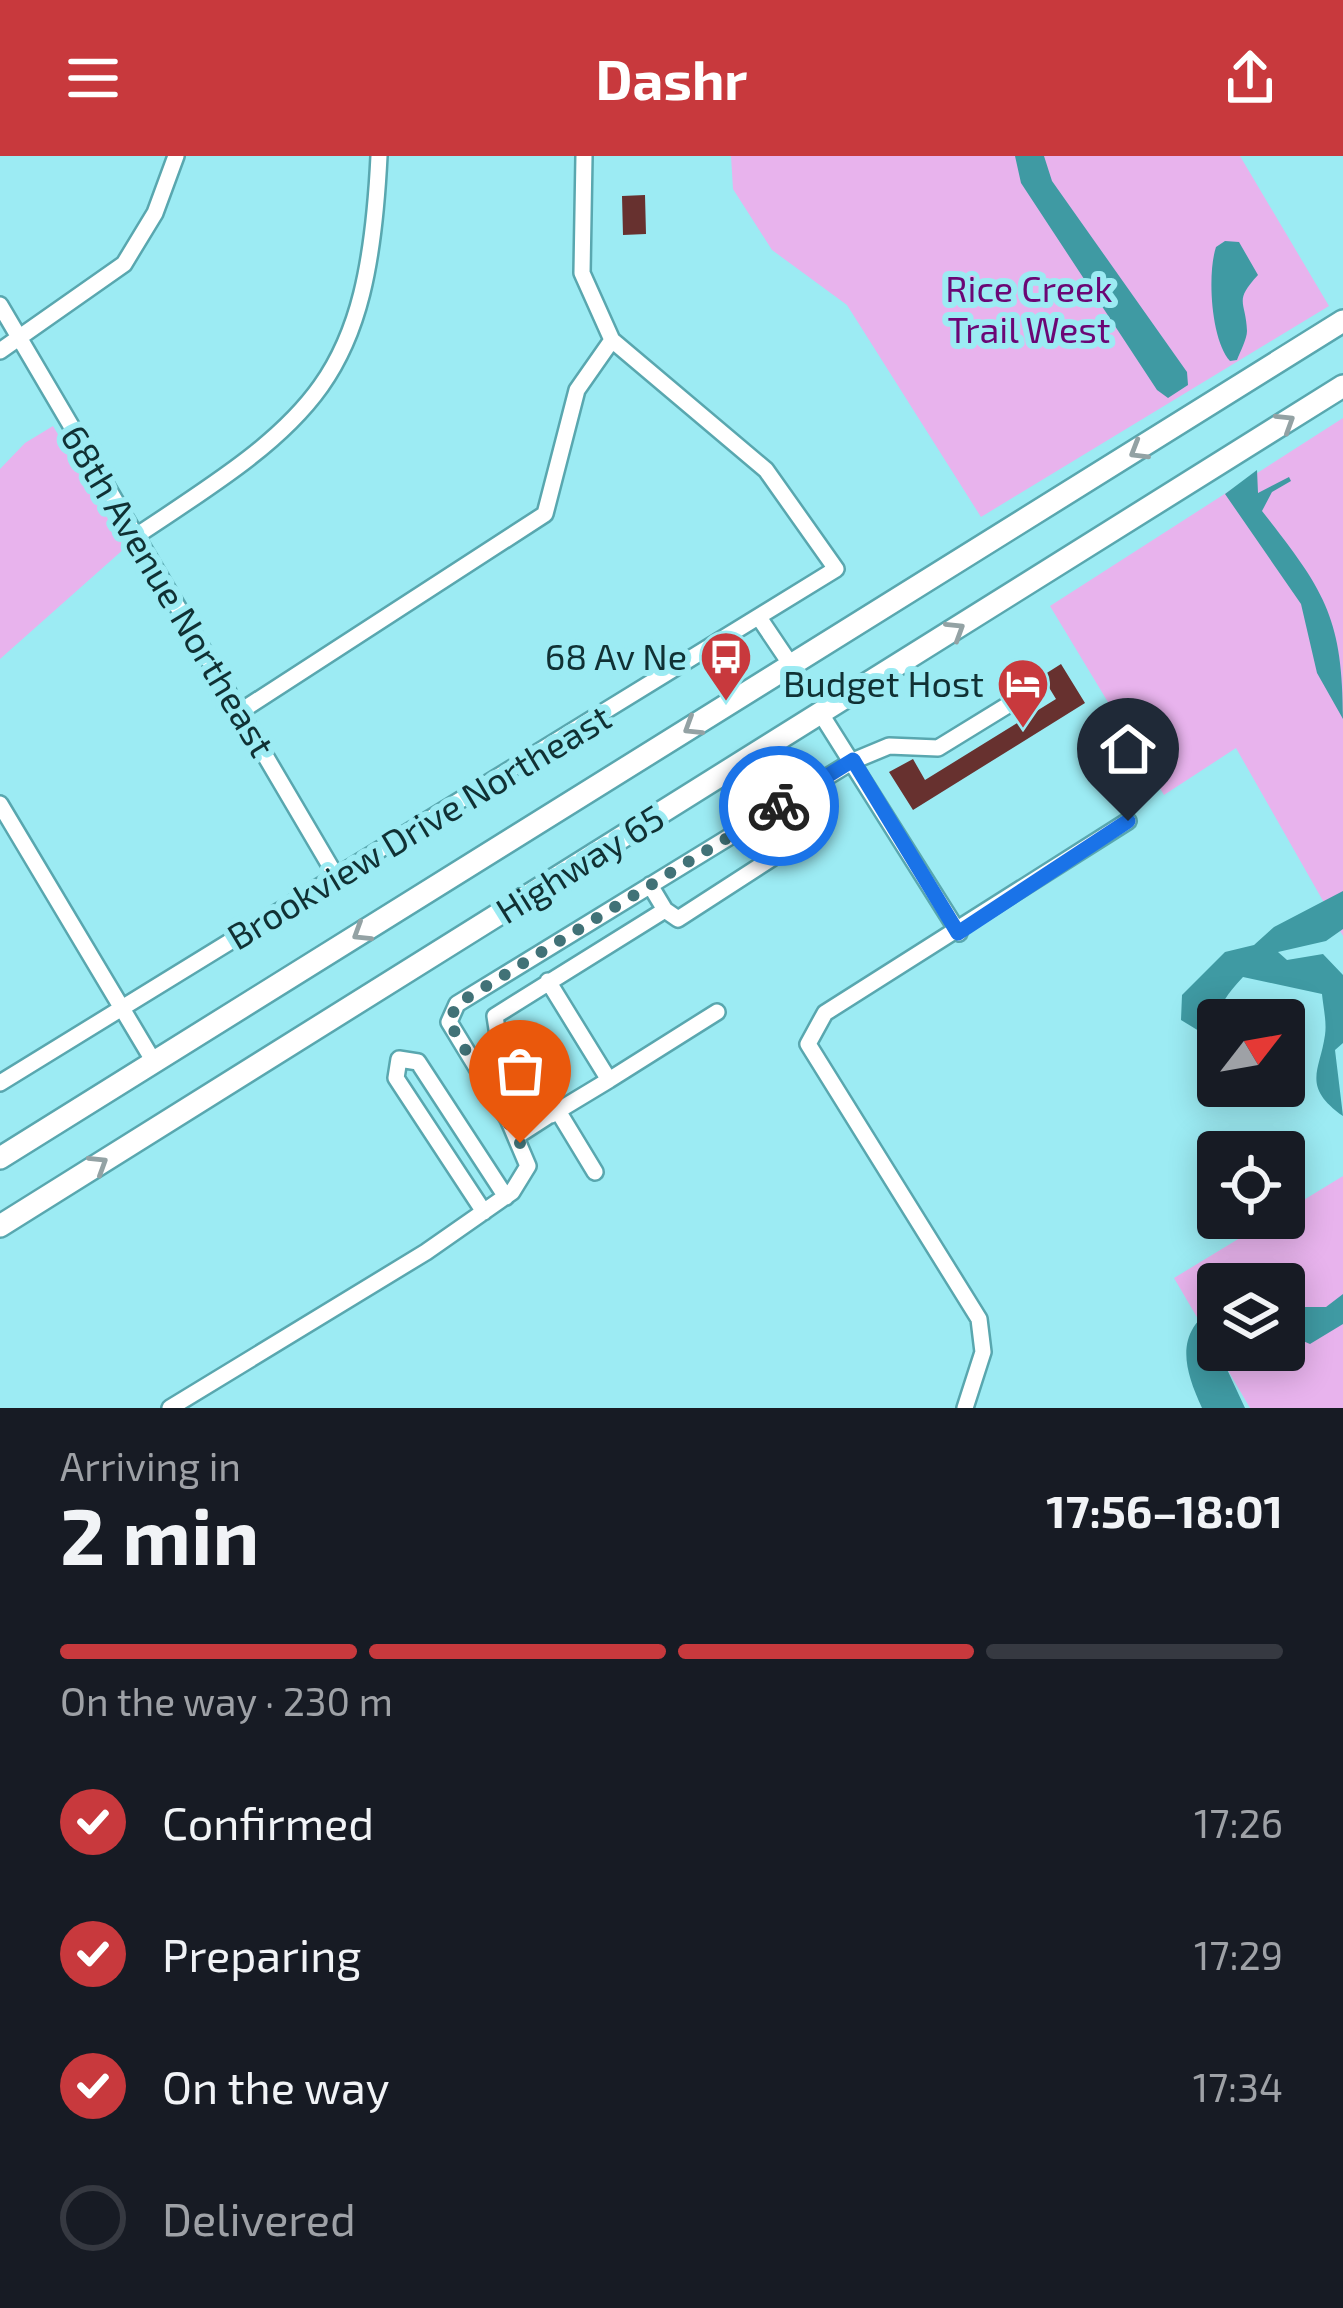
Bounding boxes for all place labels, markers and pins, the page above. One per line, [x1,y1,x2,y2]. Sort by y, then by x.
bus stop icon: 68 Av Ne [698,629,754,703]
place label: 68 Av Ne [545,634,687,677]
hotel icon: Budget Host [995,656,1051,730]
place label: Budget Host [783,661,984,704]
pin [1077,698,1179,821]
pin [469,1020,571,1143]

